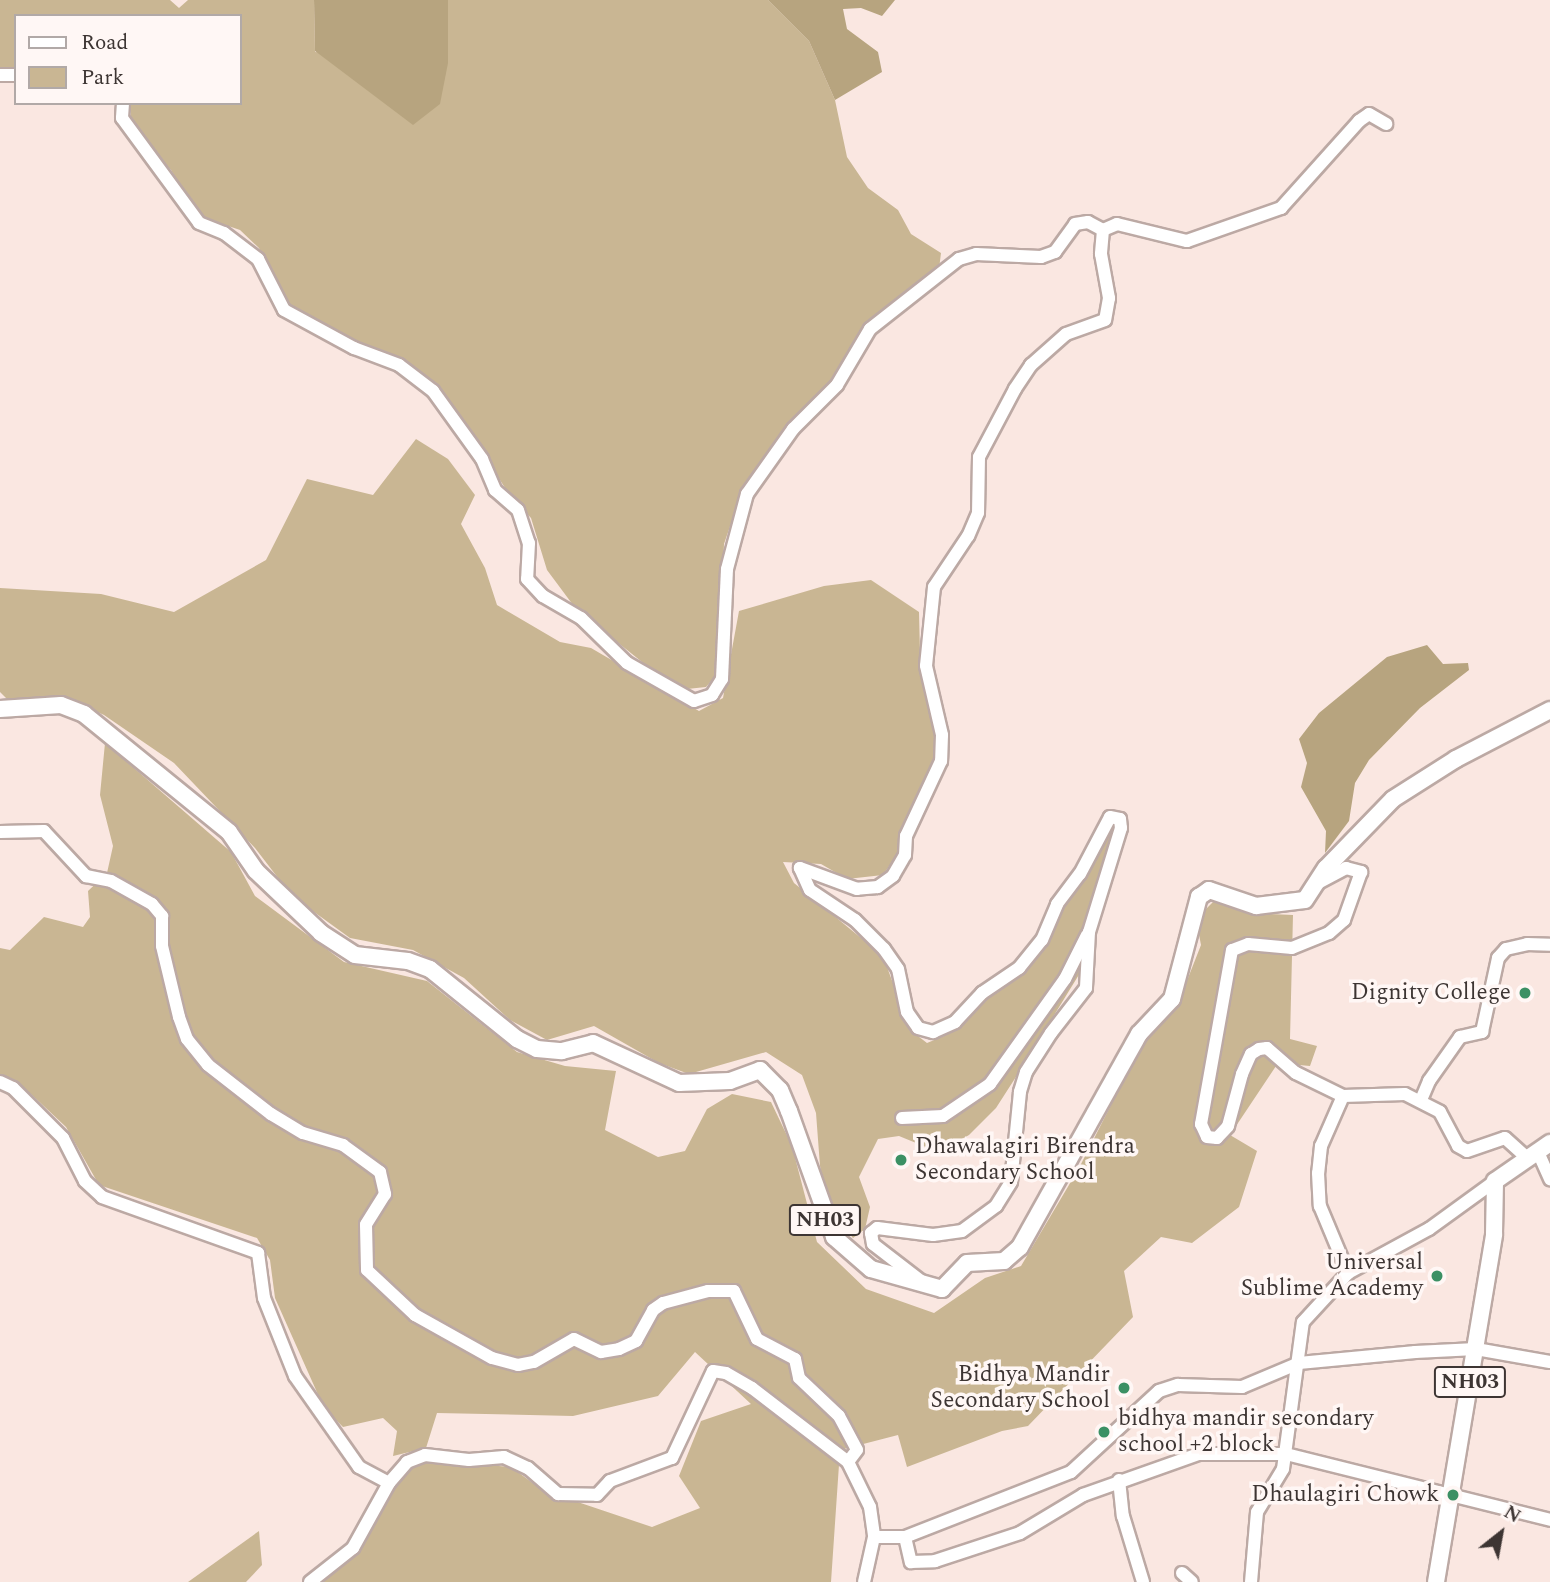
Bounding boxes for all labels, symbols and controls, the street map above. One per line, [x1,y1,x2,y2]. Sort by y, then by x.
legend [14,14,242,105]
text: Road [81,27,128,59]
text: Park [81,62,124,94]
place label: Dignity College [1351,979,1511,1007]
marker: Dignity College [1517,985,1533,1001]
place label: Dhawalagiri Birendra Secondary School [915,1133,1135,1187]
marker: Dhawalagiri Birendra Secondary School [893,1152,909,1168]
road number: NH03 [788,1202,862,1238]
place label: Universal Sublime Academy [1241,1249,1423,1303]
marker: Universal Sublime Academy [1429,1268,1445,1284]
place label: Bidhya Mandir Secondary School [931,1361,1110,1415]
road number: NH03 [1433,1364,1507,1400]
marker: Bidhya Mandir Secondary School [1116,1380,1132,1396]
place label: bidhya mandir secondary school +2 block [1118,1405,1374,1459]
marker: bidhya mandir secondary school +2 block [1096,1424,1112,1440]
place label: Dhaulagiri Chowk [1251,1481,1439,1509]
marker: Dhaulagiri Chowk [1445,1487,1461,1503]
north arrow [1466,1498,1536,1568]
text: N [1498,1498,1526,1531]

